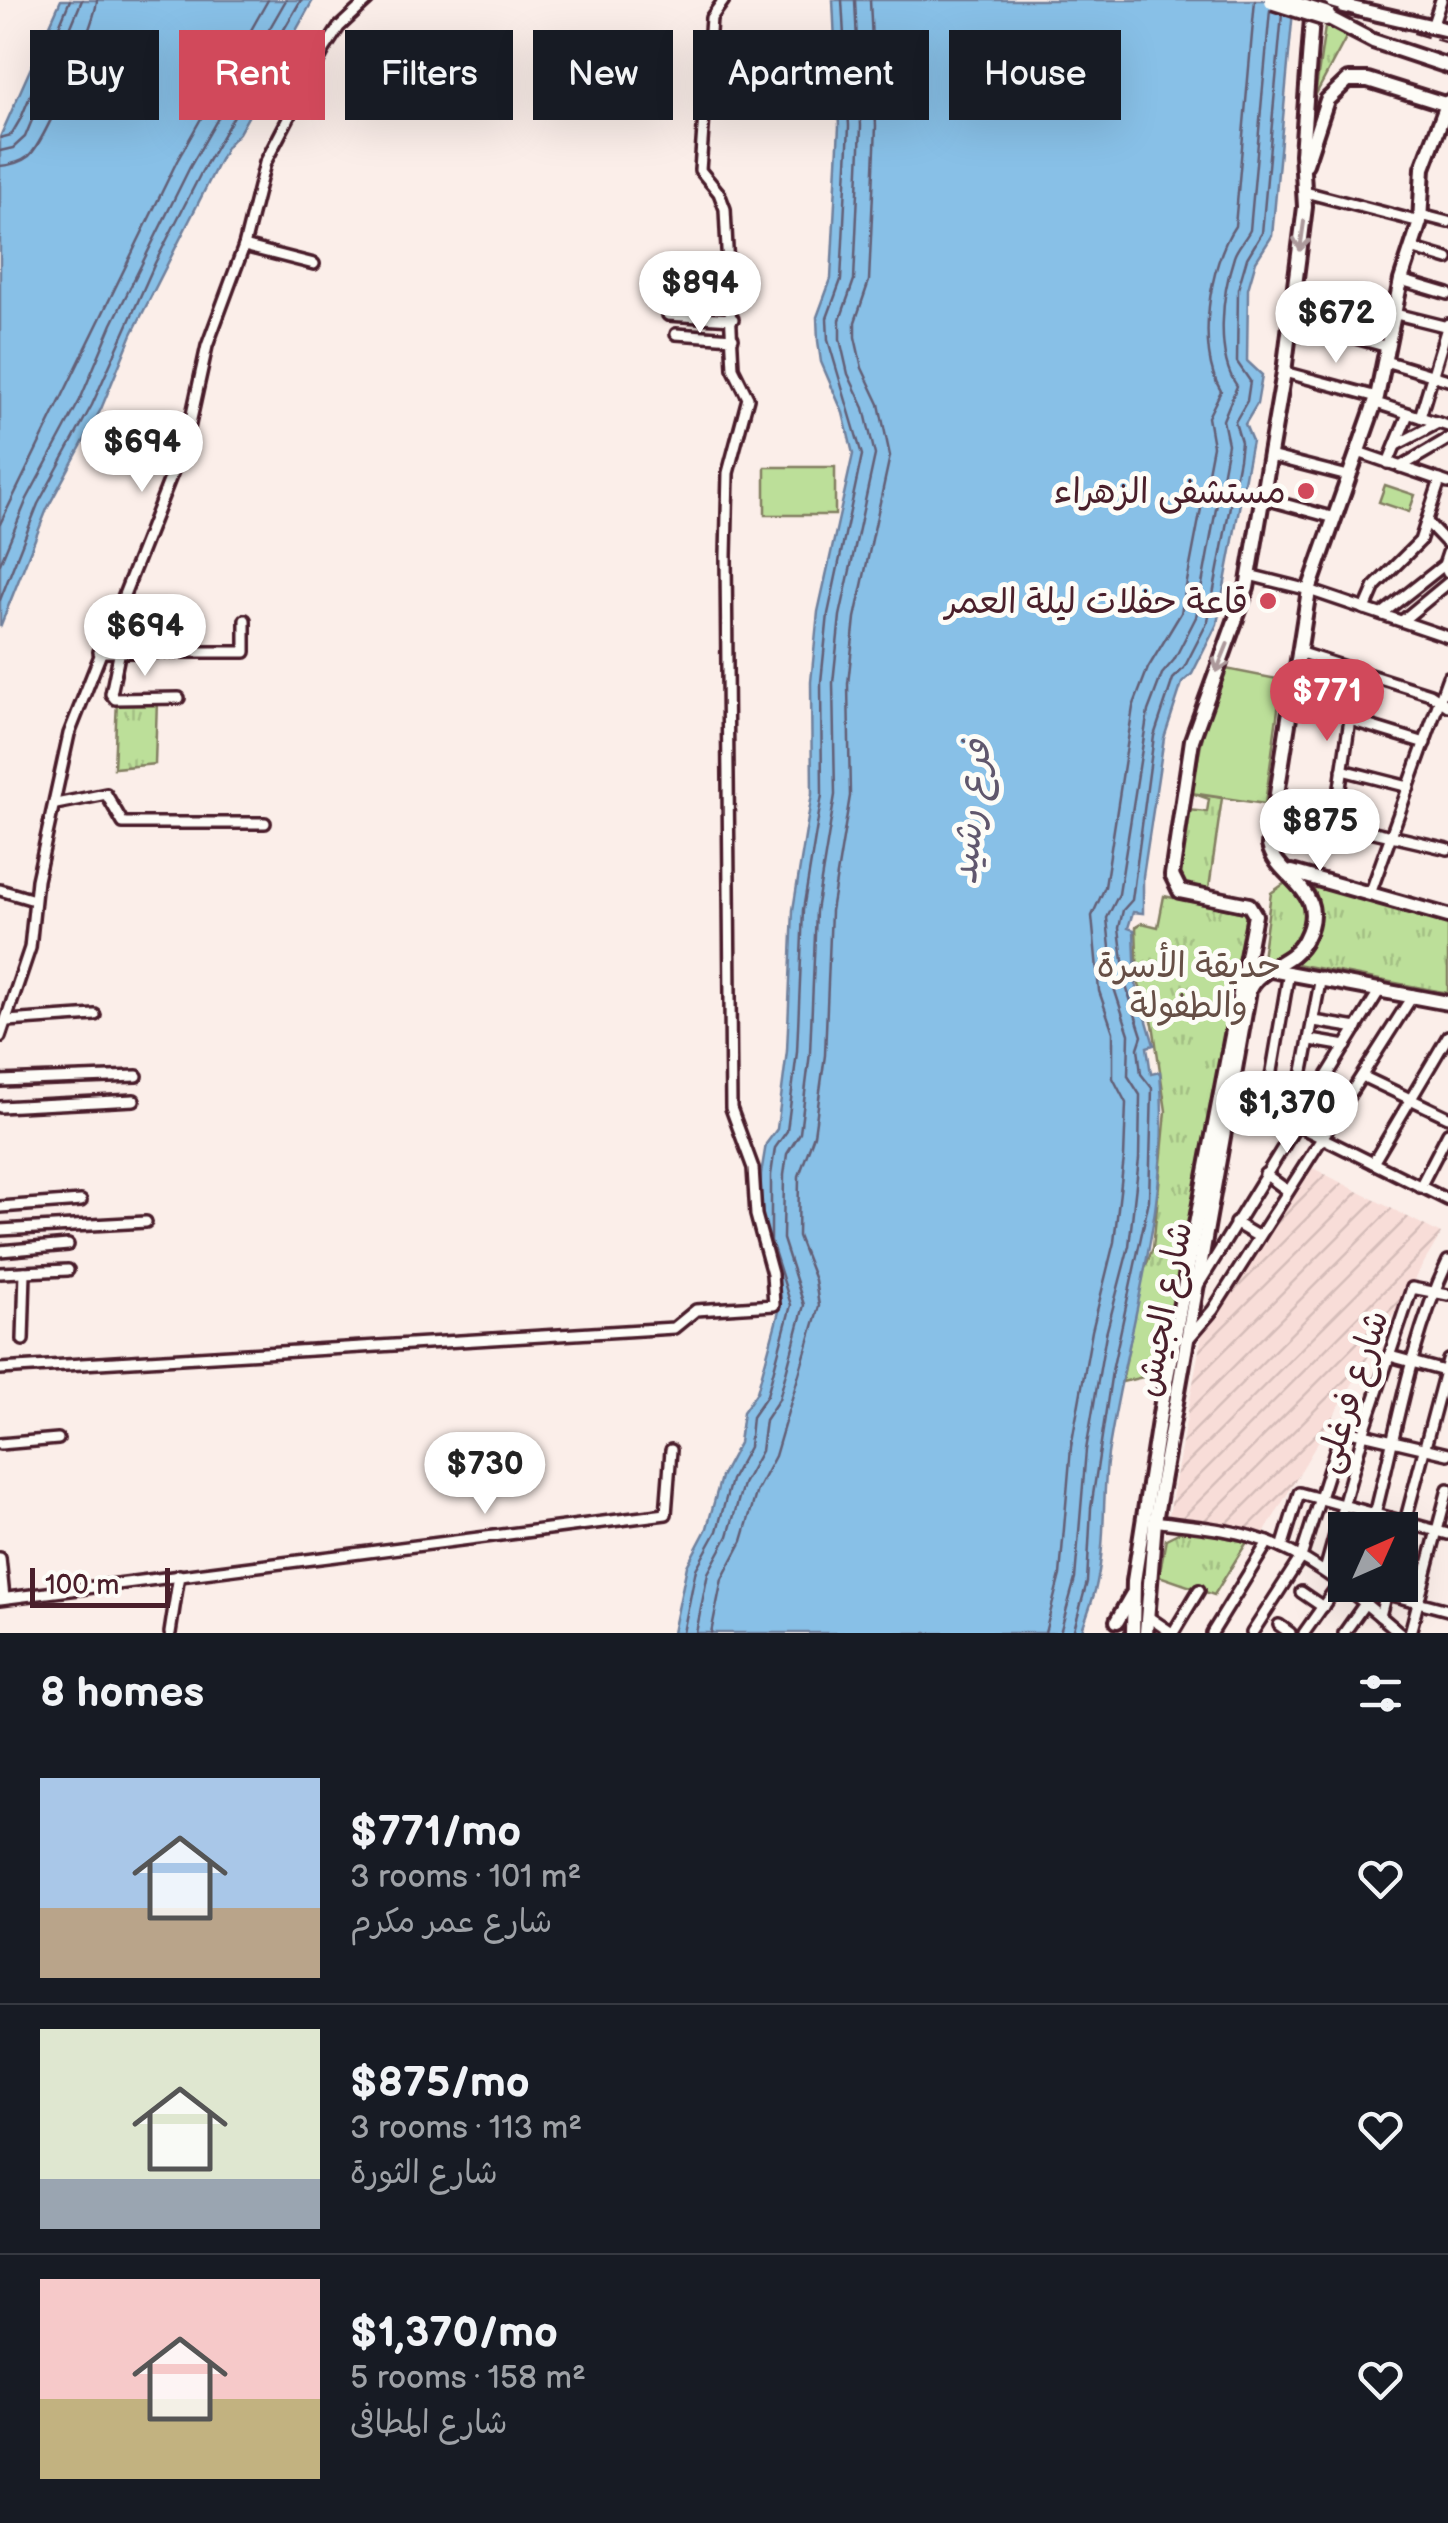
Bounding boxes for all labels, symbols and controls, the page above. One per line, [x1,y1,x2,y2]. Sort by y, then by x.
chip: Buy [30,30,159,120]
chip: Rent [179,30,325,120]
chip: Filters [345,30,513,120]
chip: New [533,30,673,120]
chip: Apartment [693,30,929,120]
chip: House [949,30,1121,120]
one-way arrow [1292,220,1310,252]
pin: $894 [641,251,759,336]
text: $894 [661,264,739,303]
pin: $672 [1277,281,1395,366]
text: $672 [1297,294,1375,333]
pin: $694 [83,410,201,495]
text: $694 [103,423,181,462]
place label: مستشفى الزهراء [1054,471,1286,514]
marker: مستشفى الزهراء [1295,480,1317,502]
place label: قاعة حفلات ليلة العمر [942,581,1248,624]
marker: قاعة حفلات ليلة العمر [1257,590,1279,612]
pin: $694 [86,594,204,679]
text: $694 [106,607,184,646]
one-way arrow [1212,642,1230,673]
pin: $771 [1268,659,1386,744]
text: $771 [1292,672,1362,711]
water label: فرع رشيد [942,737,1005,887]
pin: $875 [1261,789,1379,874]
text: $875 [1282,802,1358,841]
park label: حديقة الأسرة والطفولة [1097,942,1281,1028]
pin: $1,370 [1206,1071,1368,1156]
text: $1,370 [1238,1084,1336,1123]
street label: شارع الجيش [1126,1218,1204,1401]
street label: شارع فرغلى [1306,1305,1401,1479]
pin: $730 [426,1432,544,1517]
text: $730 [446,1445,524,1484]
north arrow [1328,1512,1418,1602]
map controls [1328,1512,1418,1602]
scale bar [30,1563,170,1608]
text: 100 m [45,1569,119,1602]
icon: filters [1353,1666,1408,1721]
text: 8 homes [40,1668,204,1719]
text: $771/mo [350,1807,521,1858]
icon: home [120,1818,240,1938]
icon: heart [1353,1851,1408,1906]
text: 3 rooms · 101 m² [350,1858,581,1897]
text: شارع عمر مكرم [350,1903,552,1942]
text: $875/mo [350,2058,530,2109]
icon: home [120,2069,240,2189]
icon: heart [1353,2102,1408,2157]
text: 3 rooms · 113 m² [350,2109,582,2148]
text: شارع الثورة [350,2154,498,2193]
text: $1,370/mo [350,2308,558,2359]
icon: home [120,2319,240,2439]
icon: heart [1353,2352,1408,2407]
text: 5 rooms · 158 m² [350,2359,586,2398]
text: شارع المطافى [350,2404,508,2443]

